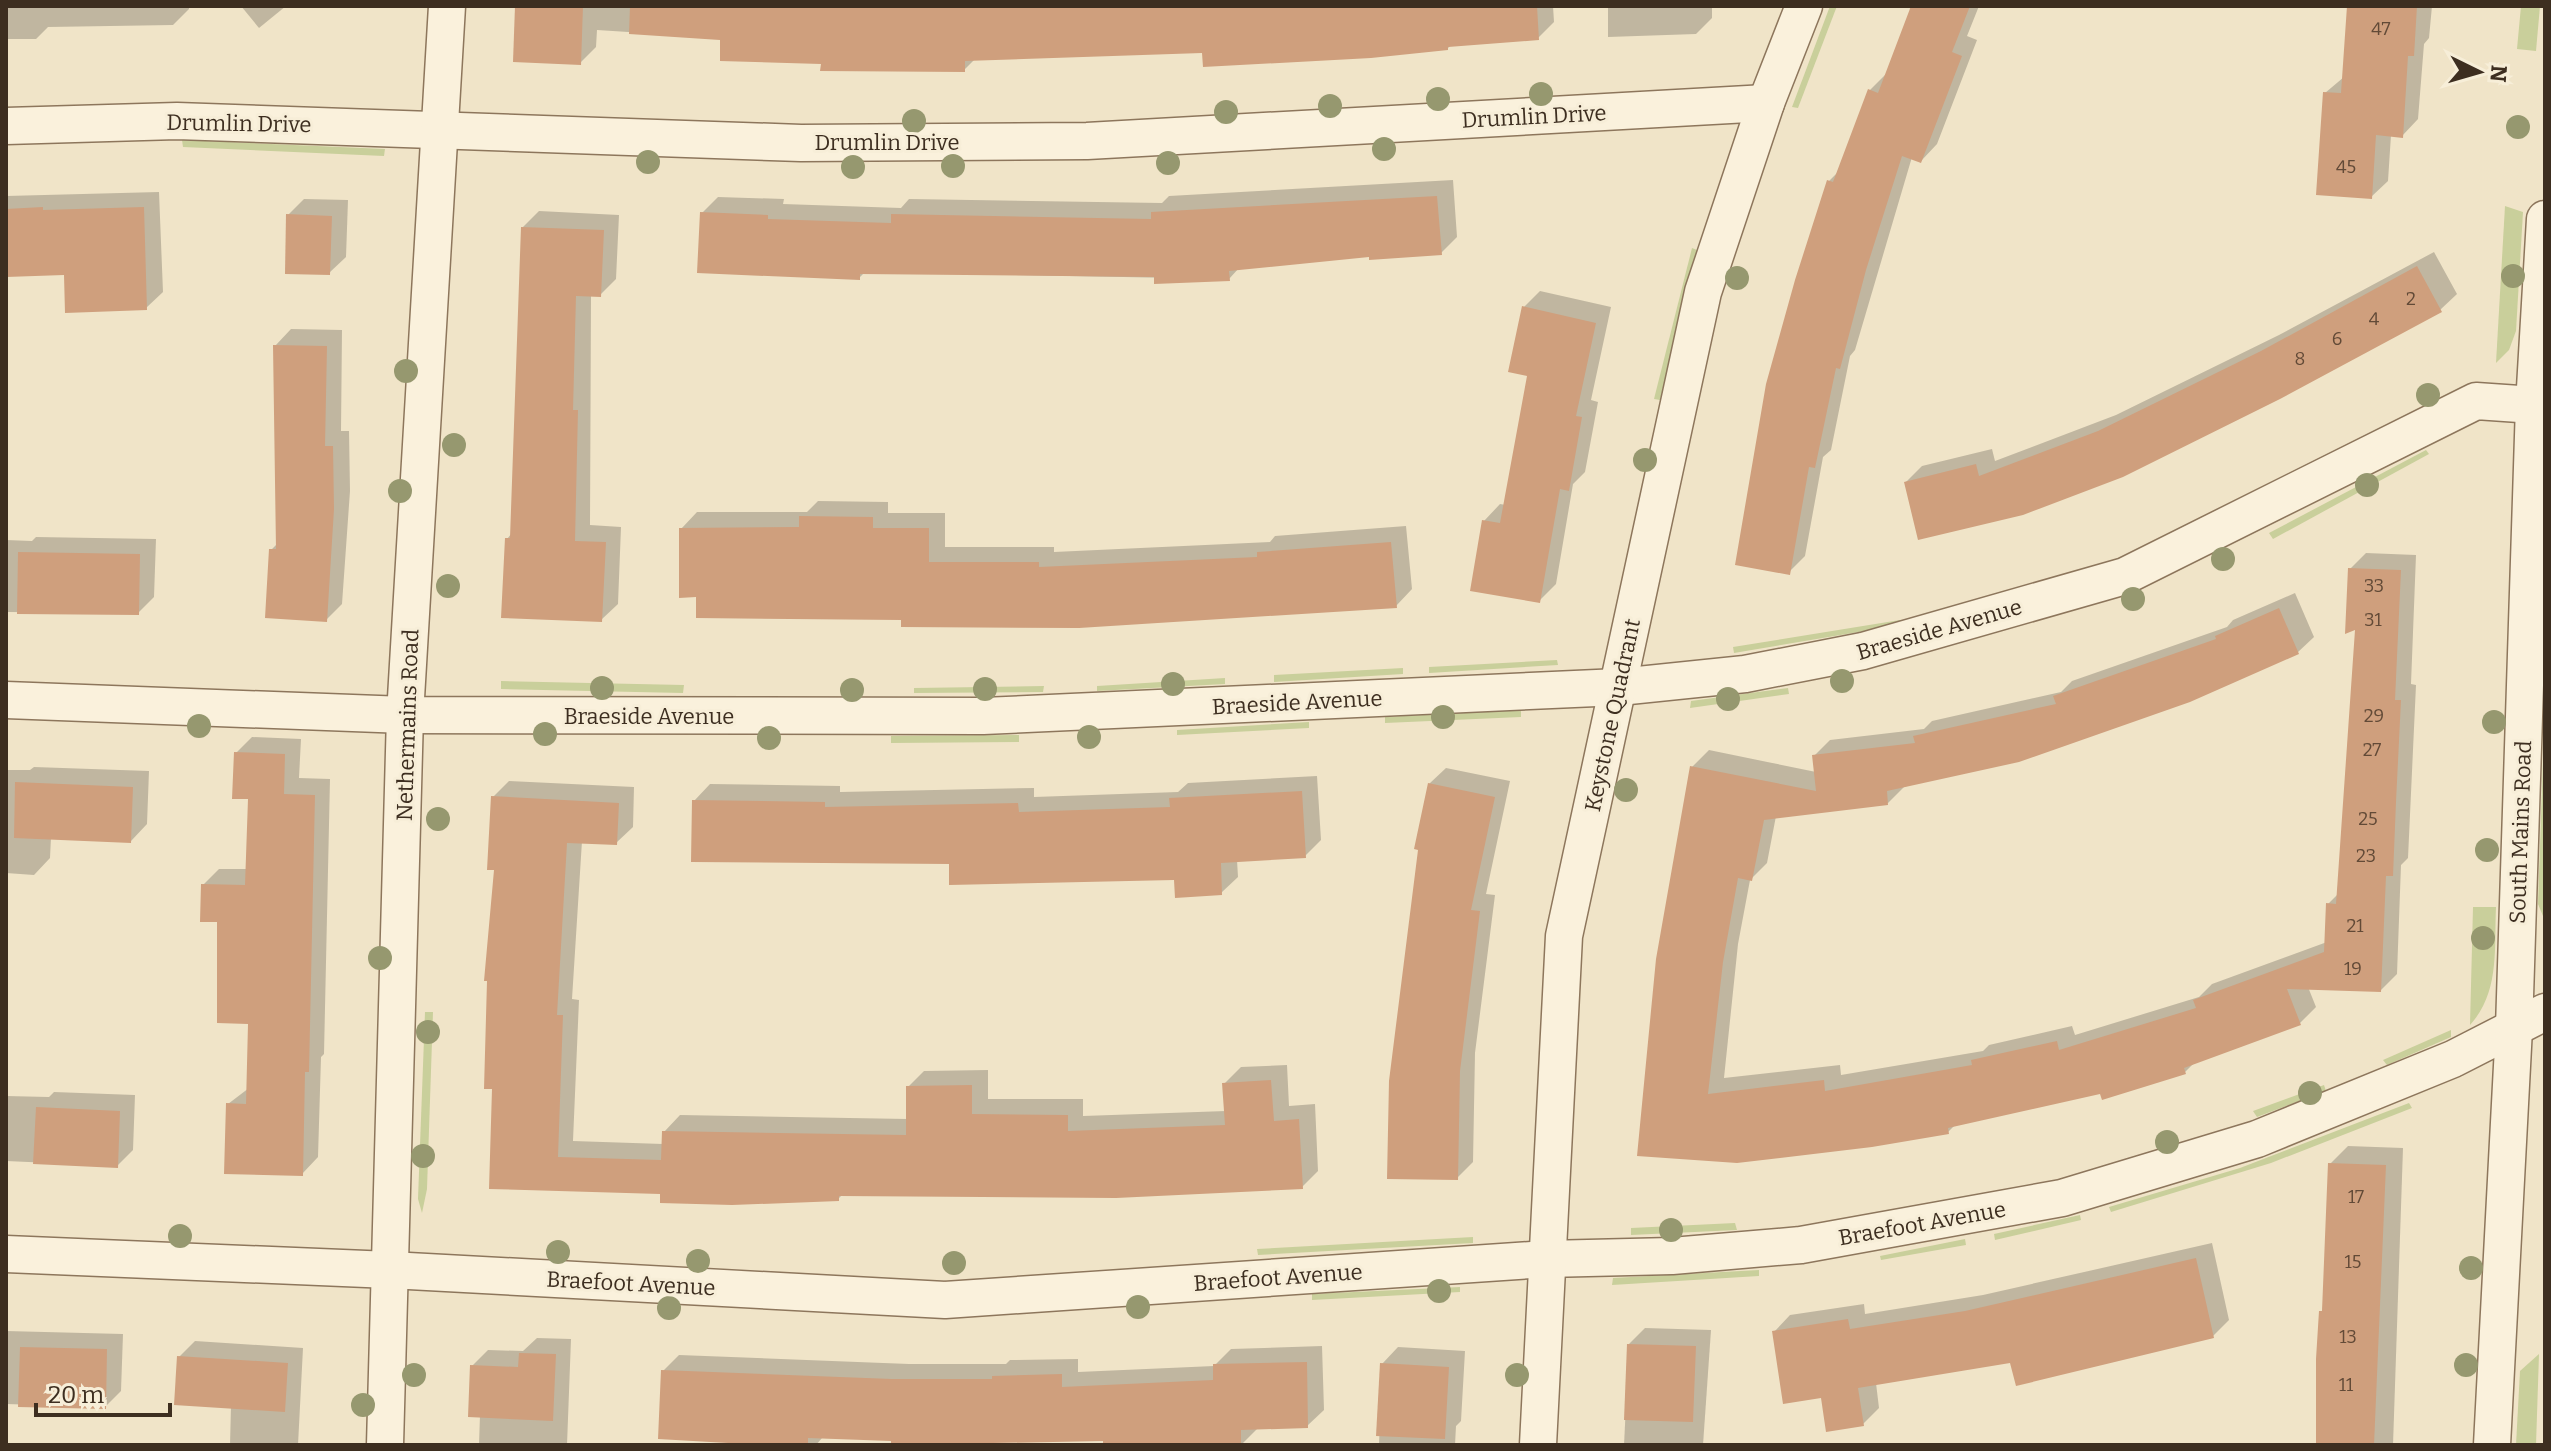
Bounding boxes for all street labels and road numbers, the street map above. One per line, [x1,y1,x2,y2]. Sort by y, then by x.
street label: Drumlin Drive [1461,99,1607,134]
street label: Drumlin Drive [166,109,312,138]
street label: Drumlin Drive [814,129,960,156]
street label: Braeside Avenue [1853,593,2025,666]
street label: Keystone Quadrant [1579,616,1646,814]
street label: Nethermains Road [391,629,424,822]
street label: Braeside Avenue [1211,685,1383,720]
street label: Braeside Avenue [564,703,734,730]
street label: South Mains Road [2504,740,2537,924]
street label: Braefoot Avenue [1836,1195,2008,1251]
street label: Braefoot Avenue [1193,1258,1363,1297]
street label: Braefoot Avenue [546,1266,716,1301]

